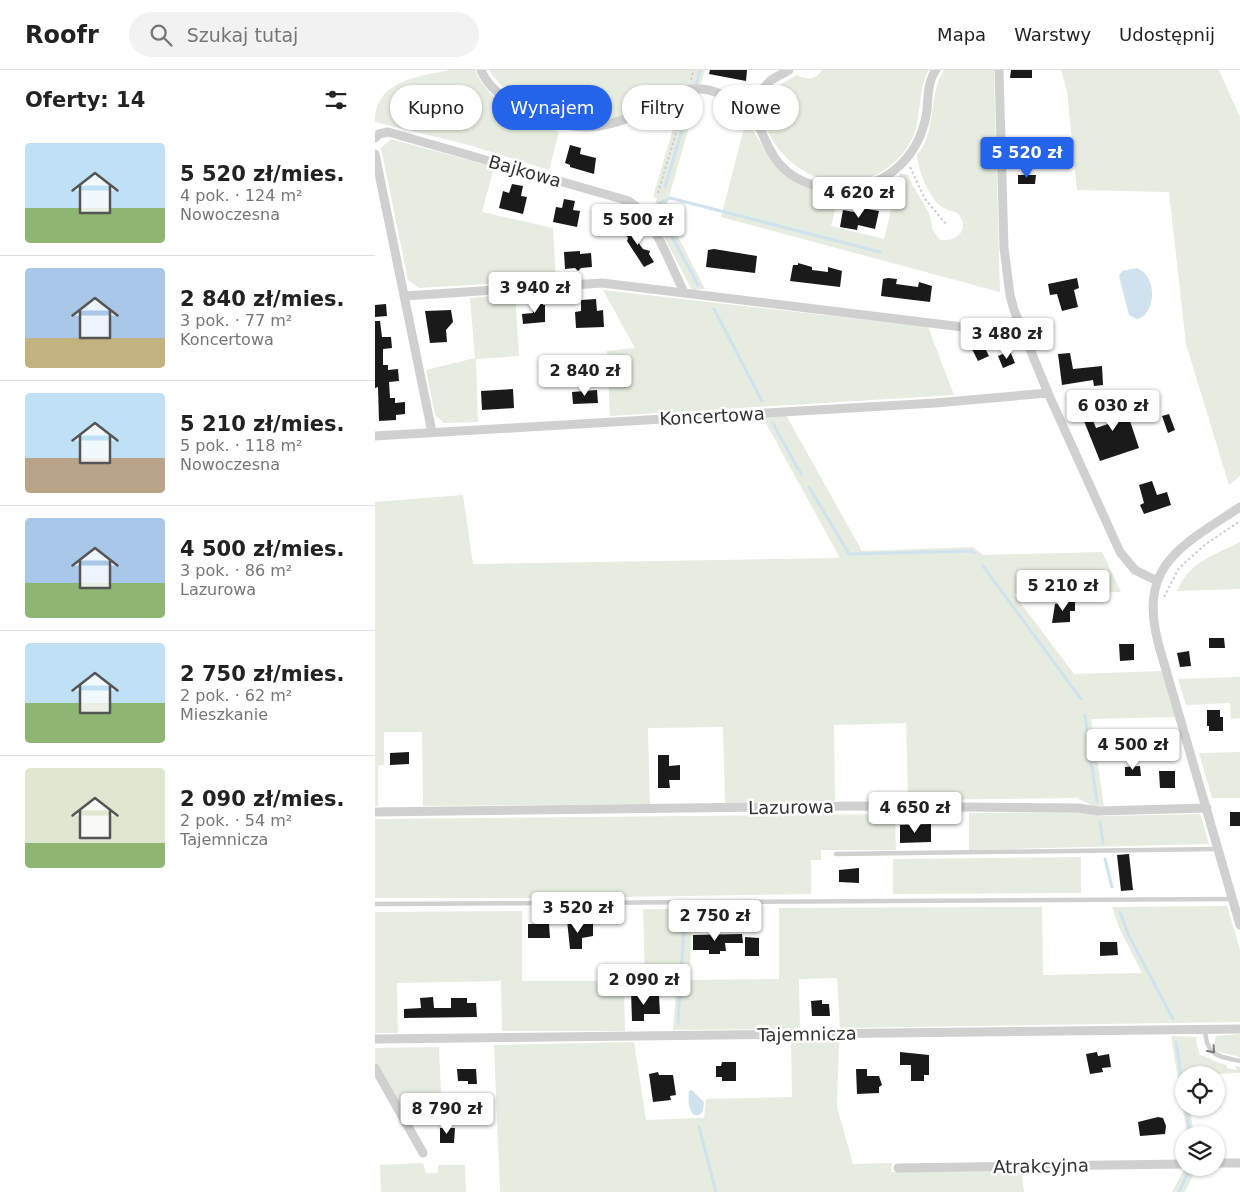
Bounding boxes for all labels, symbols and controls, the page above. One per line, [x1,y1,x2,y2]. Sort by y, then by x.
search box [129,12,479,57]
text: Roofr [25,21,99,49]
icon: search [147,21,175,49]
text: Szukaj tutaj [187,24,298,46]
text: Mapa [937,24,986,45]
text: Warstwy [1014,24,1091,45]
text: Udostępnij [1119,24,1215,45]
chip: Kupno [390,85,482,130]
chip: Wynajem [492,85,612,130]
chip: Filtry [622,85,703,130]
chip: Nowe [713,85,799,130]
icon: filters [322,86,350,114]
text: Oferty: 14 [25,88,145,112]
pin: 5 520 zł [975,136,1079,179]
text: 5 520 zł [992,143,1062,162]
street label: Bajkowa [486,151,564,191]
text: 5 520 zł/mies. [180,162,345,186]
icon: home [65,163,125,223]
pin: 4 620 zł [807,176,911,219]
text: 4 620 zł [824,183,894,202]
text: 4 pok. · 124 m² [180,186,302,205]
pin: 5 500 zł [586,204,690,246]
text: Nowoczesna [180,205,280,224]
text: 5 500 zł [603,210,673,229]
pin: 3 940 zł [483,272,587,314]
text: 3 940 zł [500,278,570,297]
text: 2 840 zł/mies. [180,287,345,311]
icon: home [65,288,125,348]
text: 3 pok. · 77 m² [180,311,292,330]
pin: 3 480 zł [955,318,1059,360]
text: 3 480 zł [972,324,1042,343]
text: Koncertowa [180,330,274,349]
pin: 2 840 zł [533,354,637,397]
text: 2 840 zł [550,361,620,380]
pin: 6 030 zł [1061,390,1165,432]
text: 6 030 zł [1078,396,1148,415]
street label: Koncertowa [659,403,765,429]
text: 5 210 zł/mies. [180,412,345,436]
icon: home [65,413,125,473]
text: 5 pok. · 118 m² [180,436,302,455]
text: Nowoczesna [180,455,280,474]
text: 4 500 zł/mies. [180,537,345,561]
icon: home [65,538,125,598]
text: 3 pok. · 86 m² [180,561,292,580]
pin: 5 210 zł [1011,570,1115,612]
text: 5 210 zł [1028,576,1098,595]
text: Lazurowa [180,580,256,599]
text: 2 750 zł/mies. [180,662,345,686]
icon: home [65,663,125,723]
text: 2 pok. · 62 m² [180,686,292,705]
text: Mieszkanie [180,705,268,724]
pin: 4 500 zł [1081,728,1185,771]
text: 4 500 zł [1098,735,1168,754]
text: 2 090 zł/mies. [180,787,345,811]
icon: home [65,788,125,848]
pin: 4 650 zł [863,792,967,834]
street label: Lazurowa [748,796,834,818]
text: 4 650 zł [880,798,950,817]
text: 2 pok. · 54 m² [180,811,292,830]
text: Tajemnicza [180,830,268,849]
pin: 3 520 zł [526,892,630,934]
text: 3 520 zł [543,898,613,917]
pin: 2 750 zł [663,900,767,942]
text: 2 750 zł [680,906,750,925]
pin: 2 090 zł [592,964,696,1006]
text: 2 090 zł [609,970,679,989]
street label: Tajemnicza [756,1023,857,1045]
one-way arrow [1206,1044,1215,1053]
map controls [1175,1066,1225,1176]
button: locate [1175,1066,1225,1116]
pin: 8 790 zł [395,1092,499,1135]
text: 8 790 zł [412,1099,482,1118]
button: layers [1175,1126,1225,1176]
street label: Atrakcyjna [993,1155,1089,1177]

